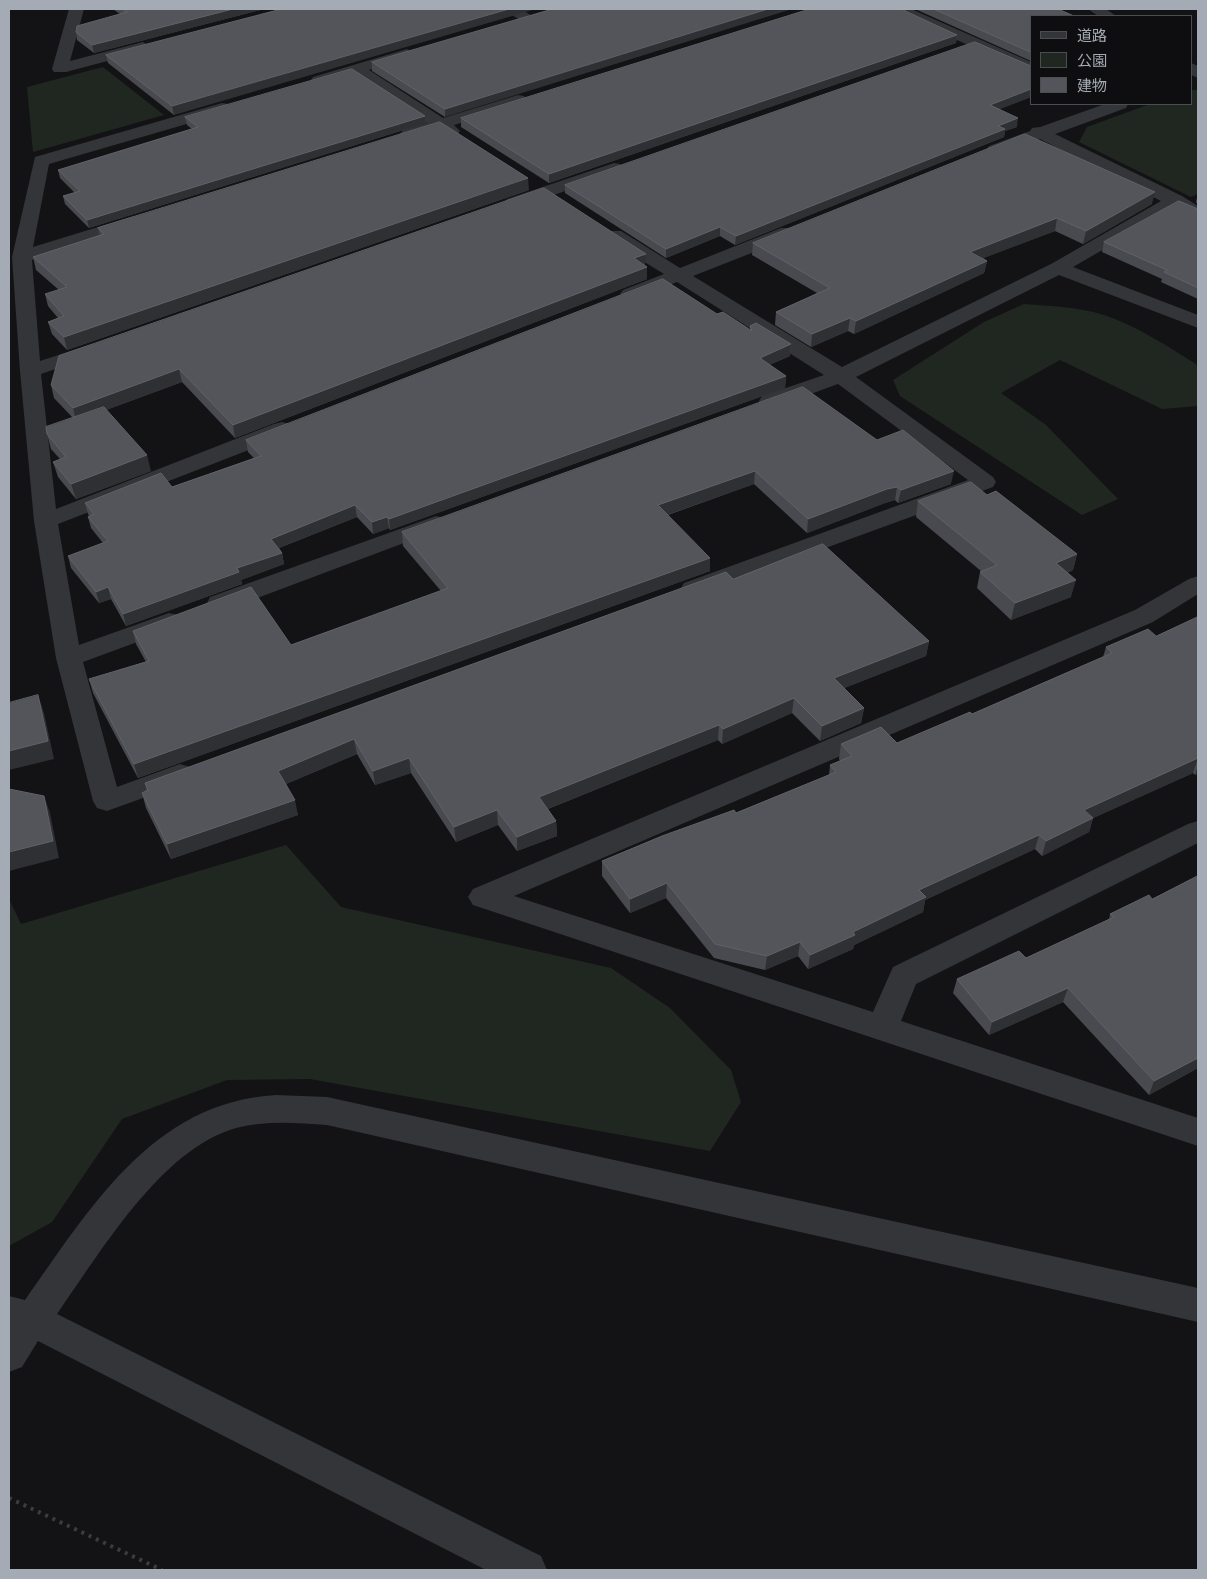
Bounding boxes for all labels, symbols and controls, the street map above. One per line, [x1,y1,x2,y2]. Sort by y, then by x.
legend [1030,15,1192,105]
text: 道路 [1077,26,1107,44]
text: 公園 [1077,51,1107,69]
text: 建物 [1077,76,1107,94]

